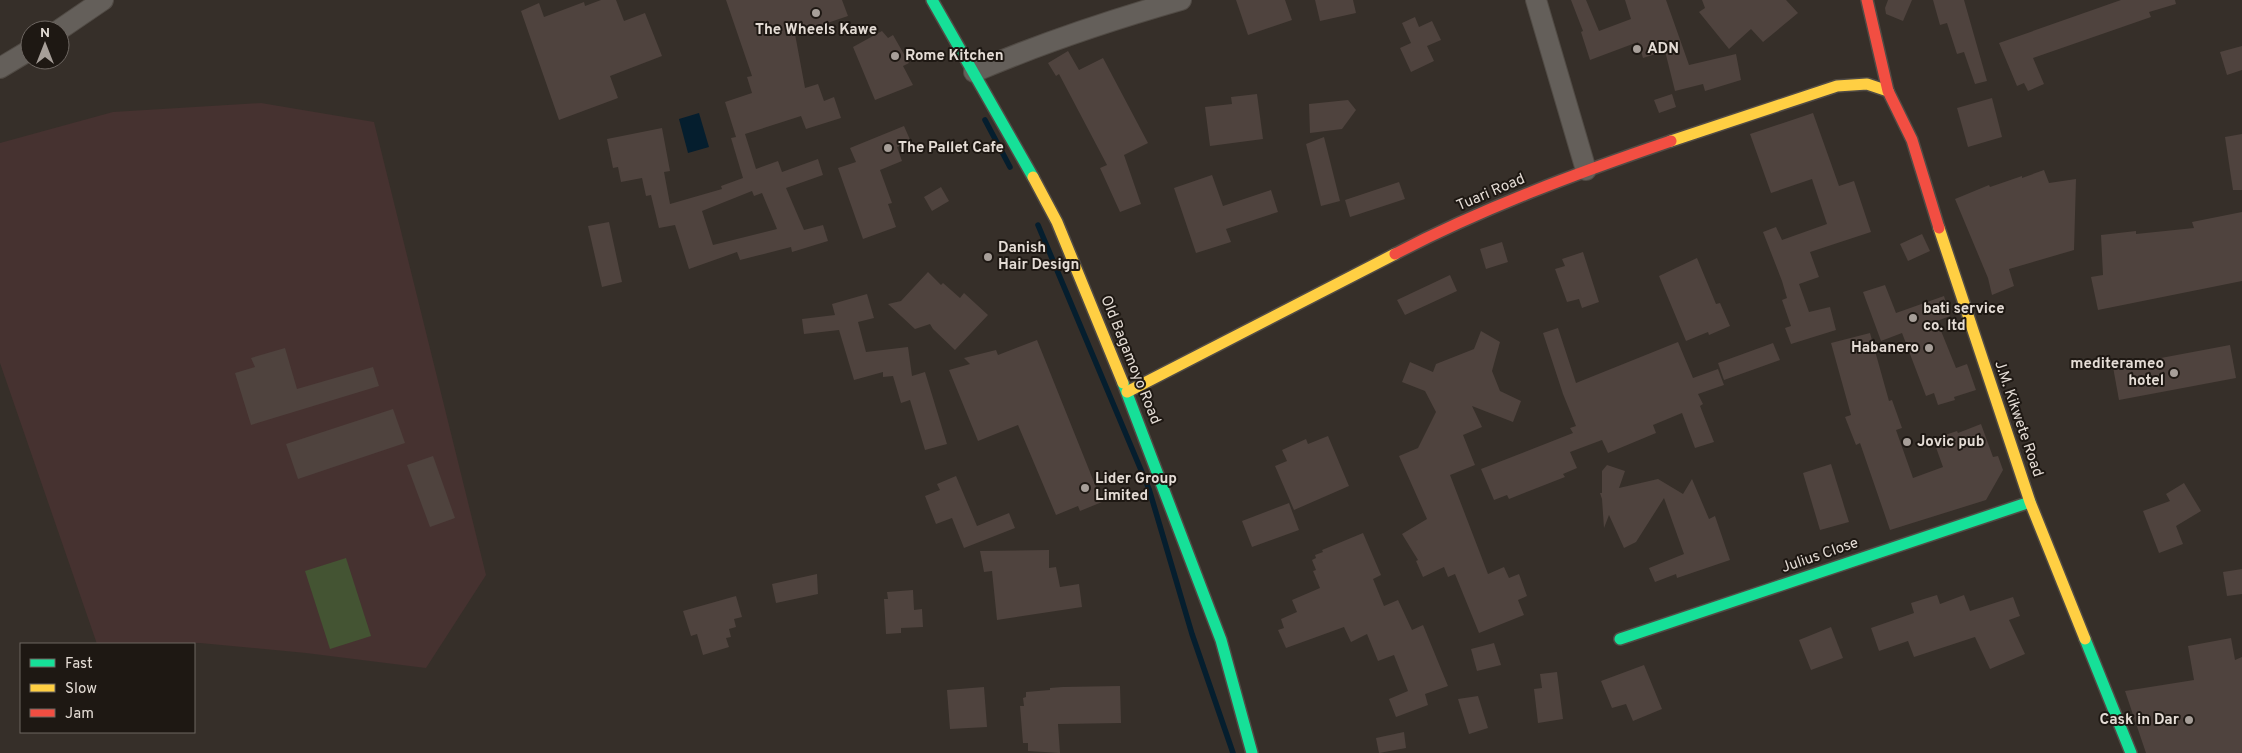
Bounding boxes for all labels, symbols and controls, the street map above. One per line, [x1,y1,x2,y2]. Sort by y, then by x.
marker: The Wheels Kawe [810,7,822,19]
north arrow [20,20,70,70]
place label: The Wheels Kawe [755,21,877,40]
text: N [40,25,50,42]
place label: ADN [1647,40,1679,59]
marker: ADN [1631,43,1643,55]
place label: Rome Kitchen [905,47,1004,66]
marker: Rome Kitchen [889,50,901,62]
place label: The Pallet Cafe [898,139,1004,158]
marker: The Pallet Cafe [882,142,894,154]
street label: Tuari Road [1454,170,1528,216]
place label: Danish Hair Design [998,239,1079,275]
marker: Danish Hair Design [982,251,994,263]
street label: Old Bagamoyo Road [1095,293,1165,427]
place label: bati service co. ltd [1923,300,2005,336]
marker: bati service co. ltd [1907,312,1919,324]
place label: Habanero [1851,339,1919,358]
marker: Habanero [1923,342,1935,354]
place label: mediterameo hotel [2070,355,2164,391]
street label: J.M. Kikwete Road [1989,358,2047,480]
marker: mediterameo hotel [2168,367,2180,379]
place label: Jovic pub [1917,433,1984,452]
marker: Jovic pub [1901,436,1913,448]
place label: Lider Group Limited [1095,470,1177,506]
marker: Lider Group Limited [1079,482,1091,494]
street label: Julius Close [1779,534,1861,578]
legend [20,643,195,733]
text: Fast [65,655,93,674]
text: Slow [65,680,97,699]
text: Jam [65,705,94,724]
place label: Cask in Dar [2100,711,2180,730]
marker: Cask in Dar [2183,714,2195,726]

